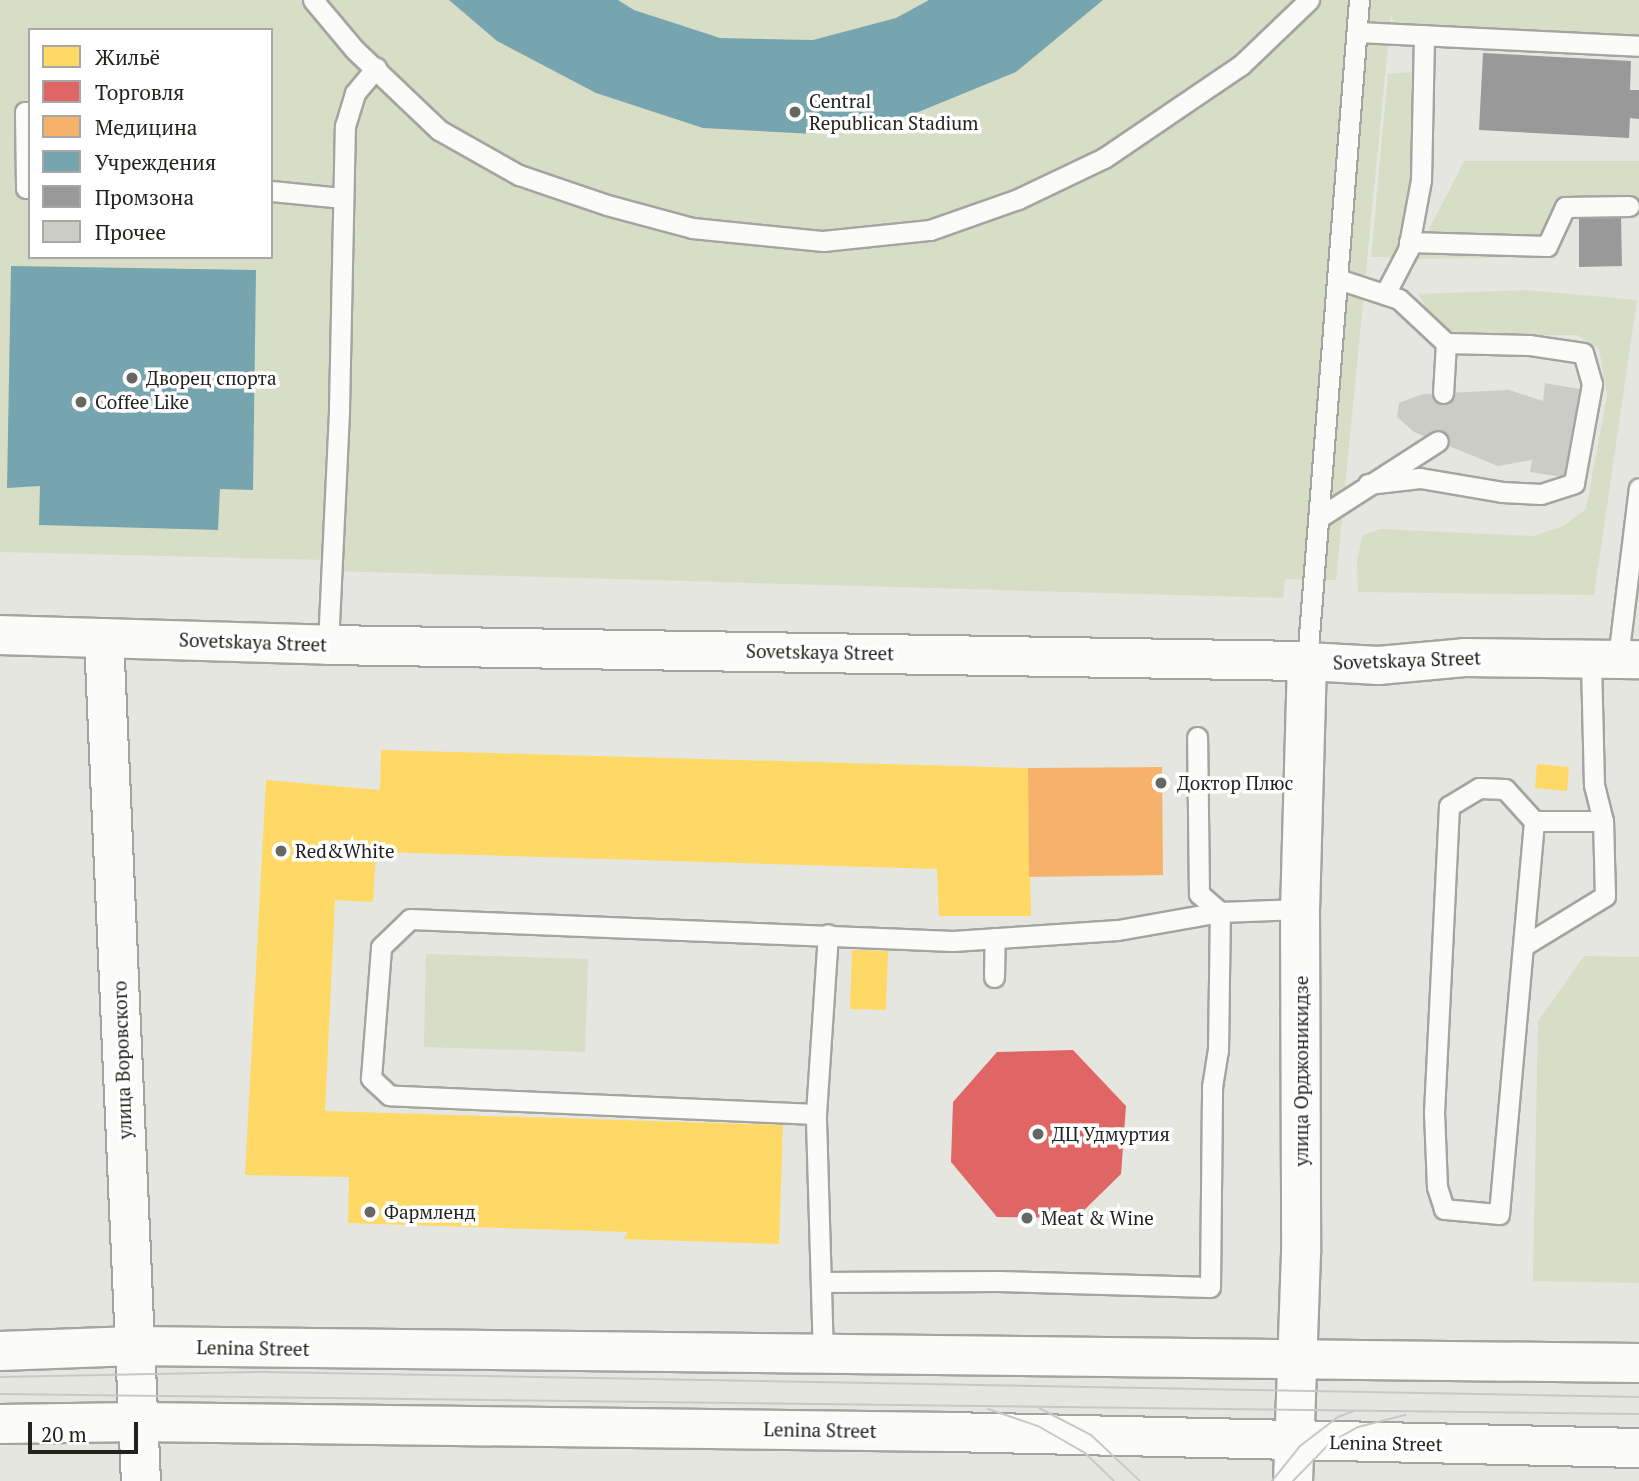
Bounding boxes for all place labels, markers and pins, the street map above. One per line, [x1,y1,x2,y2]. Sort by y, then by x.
place label: Central Republican Stadium [809,90,978,134]
marker: Central Republican Stadium [787,104,803,120]
place label: Дворец спорта [146,367,277,389]
marker: Дворец спорта [124,370,140,386]
place label: Coffee Like [95,391,189,413]
marker: Coffee Like [73,394,89,410]
place label: Доктор Плюс [1177,772,1293,794]
marker: Доктор Плюс [1151,773,1171,793]
place label: Red&White [295,840,395,862]
marker: Red&White [273,843,289,859]
place label: ДЦ Удмуртия [1052,1123,1170,1145]
marker: ДЦ Удмуртия [1030,1126,1046,1142]
place label: Фармленд [384,1201,476,1223]
marker: Фармленд [362,1204,378,1220]
place label: Meat & Wine [1041,1207,1154,1229]
marker: Meat & Wine [1019,1210,1035,1226]

